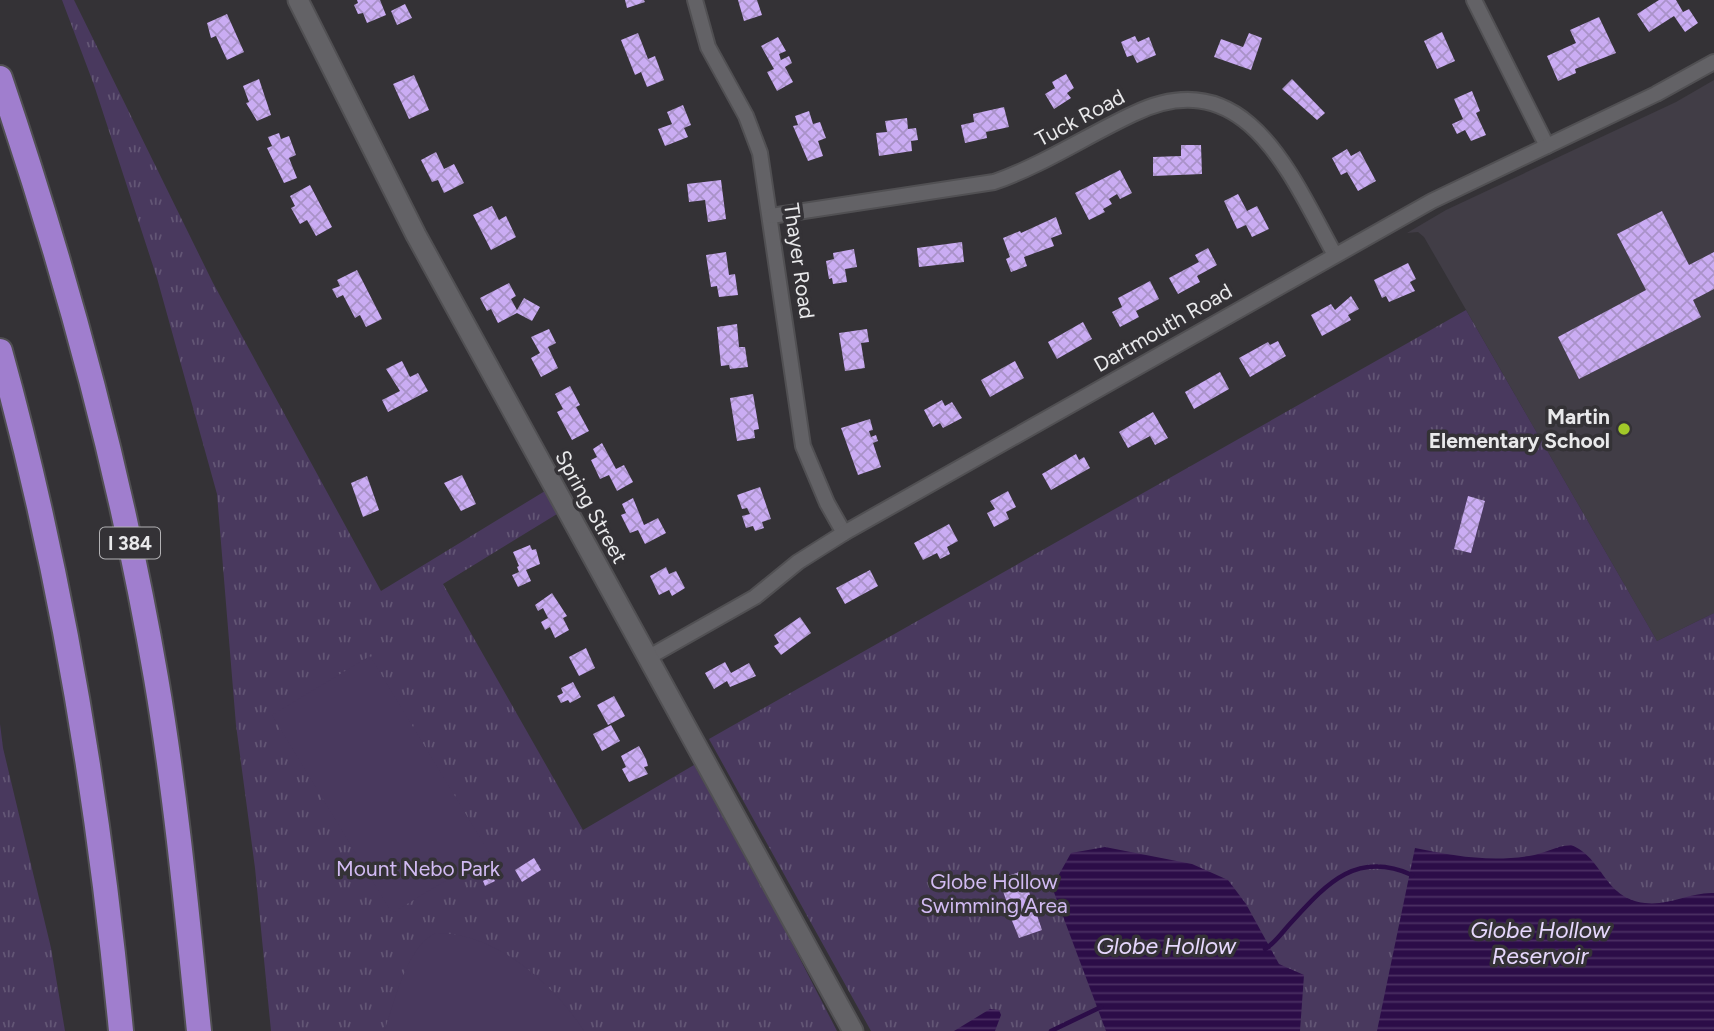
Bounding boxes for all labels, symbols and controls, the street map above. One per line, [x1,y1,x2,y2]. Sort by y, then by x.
street label: Tuck Road [1031,84,1129,151]
street label: Thayer Road [779,201,820,320]
street label: Dartmouth Road [1089,278,1236,377]
place label: Martin Elementary School [1429,404,1610,453]
marker: Martin Elementary School [1616,421,1632,437]
street label: Spring Street [550,446,633,568]
road number: I 384 [100,528,160,558]
park label: Mount Nebo Park [336,856,501,881]
park label: Globe Hollow Swimming Area [920,869,1068,918]
water label: Globe Hollow Reservoir [1470,916,1611,970]
water label: Globe Hollow [1096,932,1237,960]

